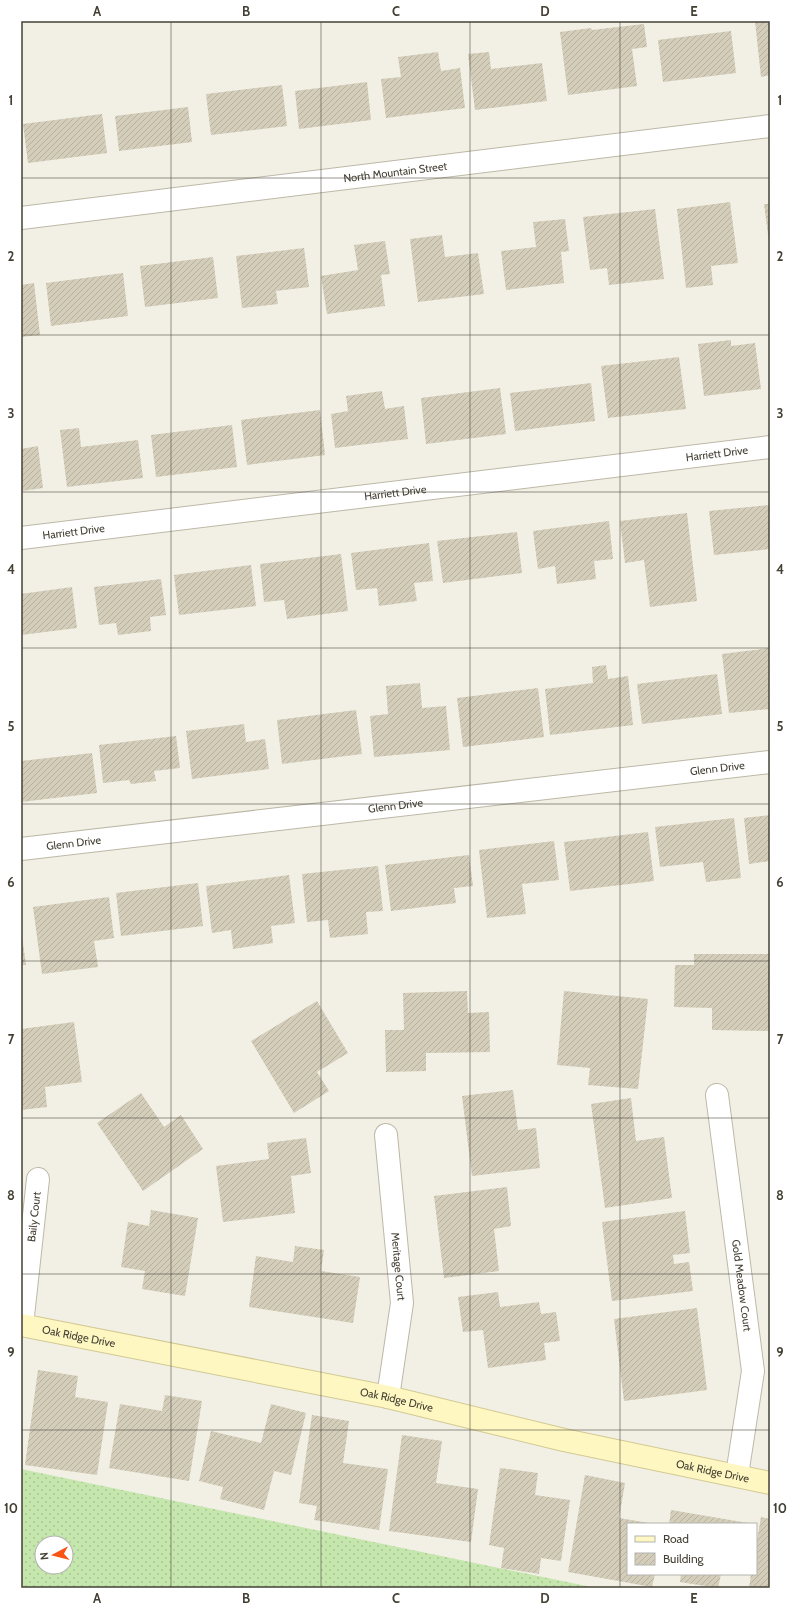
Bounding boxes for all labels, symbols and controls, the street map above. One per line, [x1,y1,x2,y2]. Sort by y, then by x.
text: A [93,3,102,19]
text: B [242,3,250,19]
text: C [392,3,400,19]
text: D [540,3,550,19]
text: E [690,3,698,19]
text: 1 [9,92,13,108]
text: 1 [778,92,782,108]
street label: North Mountain Street [343,159,448,185]
text: 2 [8,248,15,264]
text: 2 [777,248,784,264]
text: 3 [7,405,15,421]
text: 3 [776,405,784,421]
street label: Harriett Drive [685,443,749,464]
street label: Harriett Drive [363,482,427,503]
street label: Harriett Drive [42,521,106,542]
text: 4 [7,561,15,577]
text: 4 [776,561,784,577]
text: 5 [8,718,15,734]
text: 5 [777,718,784,734]
street label: Glenn Drive [689,758,746,778]
street label: Glenn Drive [367,795,424,816]
street label: Glenn Drive [46,833,102,853]
text: 6 [7,874,15,890]
text: 6 [776,874,784,890]
text: 7 [8,1031,15,1047]
text: 7 [777,1031,784,1047]
text: 8 [7,1187,15,1203]
text: 8 [776,1187,784,1203]
street label: Baily Court [24,1191,44,1242]
street label: Meritage Court [388,1232,409,1301]
street label: Gold Meadow Court [729,1239,755,1332]
street label: Oak Ridge Drive [41,1322,117,1350]
text: 9 [7,1344,15,1360]
text: 9 [776,1344,784,1360]
street label: Oak Ridge Drive [359,1385,435,1415]
street label: Oak Ridge Drive [675,1457,751,1486]
text: 10 [4,1500,18,1516]
text: 10 [773,1500,787,1516]
legend [627,1523,757,1575]
text: Road [663,1531,689,1546]
north arrow [34,1535,74,1575]
text: Building [663,1551,705,1566]
text: N [37,1552,51,1561]
text: A [93,1590,102,1606]
text: B [242,1590,250,1606]
text: C [392,1590,400,1606]
text: D [540,1590,550,1606]
text: E [690,1590,698,1606]

